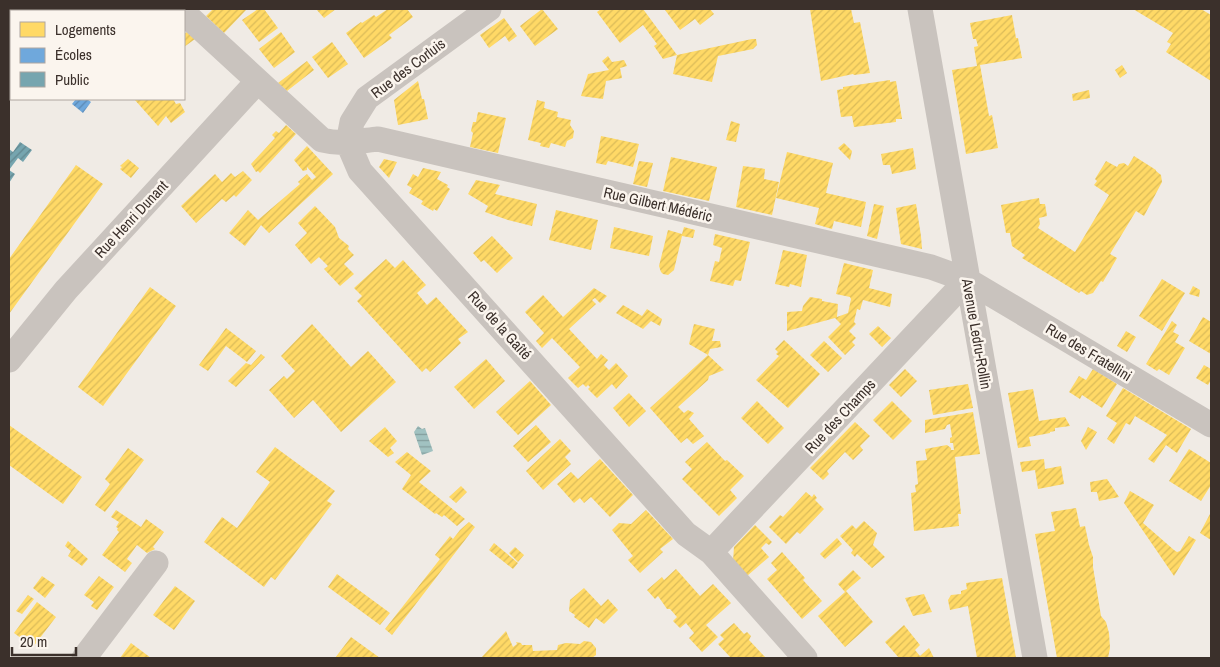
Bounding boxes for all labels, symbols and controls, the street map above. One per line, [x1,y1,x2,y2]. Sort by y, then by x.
legend [10,10,185,100]
text: Logements [55,19,116,40]
street label: Rue des Corluis [366,33,450,103]
text: Écoles [55,44,92,65]
text: Public [55,69,89,90]
street label: Rue Henri Dunant [90,175,173,262]
street label: Rue Gilbert Médéric [602,181,714,227]
street label: Avenue Ledru-Rollin [957,276,997,391]
street label: Rue de la Gaîté [463,286,537,364]
street label: Rue des Fratellini [1042,318,1136,386]
street label: Rue des Champs [800,374,880,458]
scale bar [12,624,76,656]
text: 20 m [20,631,47,652]

